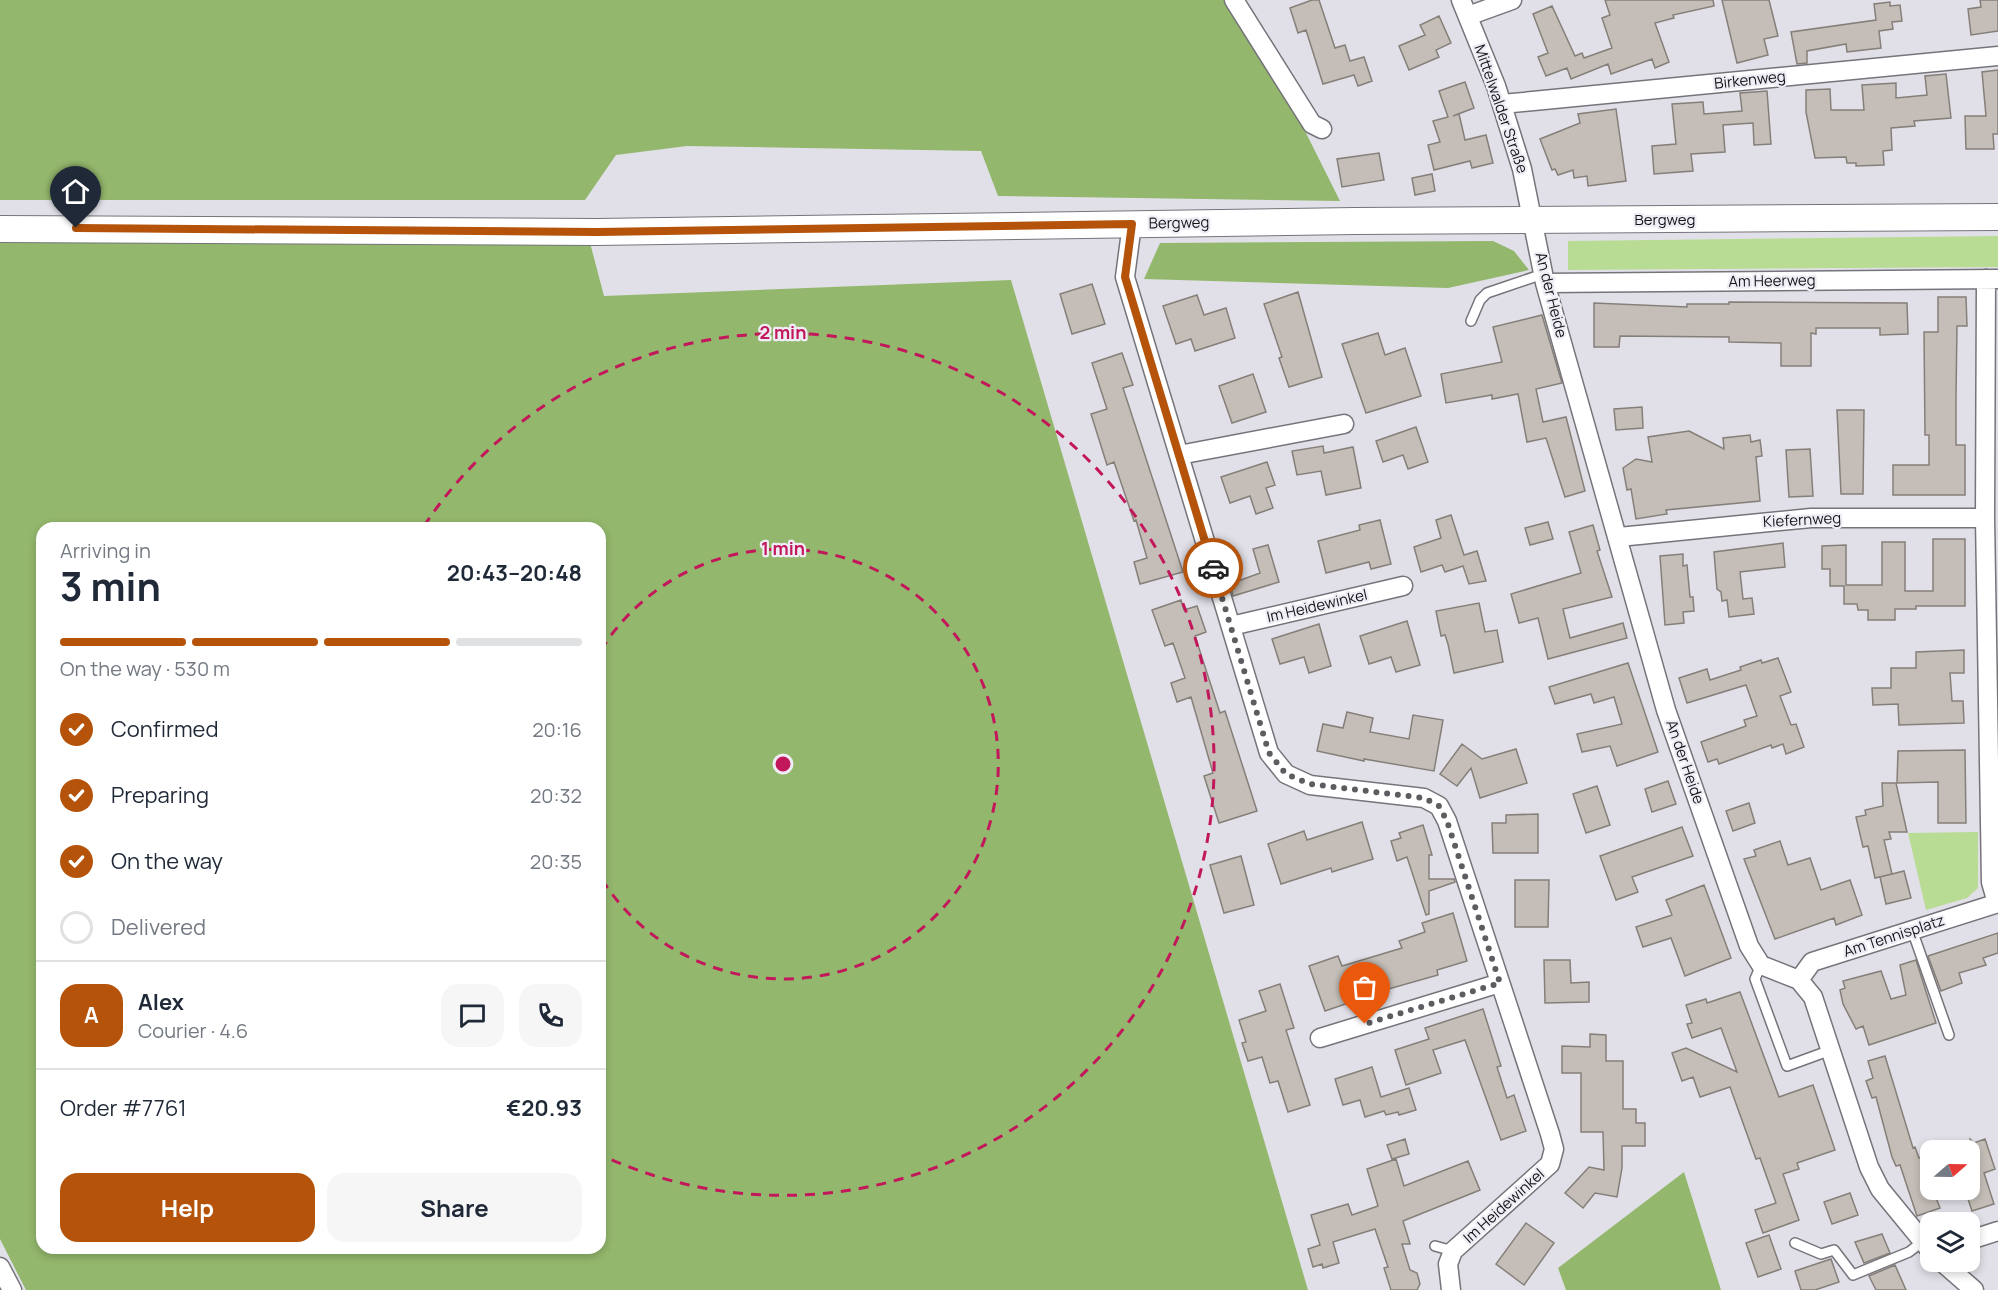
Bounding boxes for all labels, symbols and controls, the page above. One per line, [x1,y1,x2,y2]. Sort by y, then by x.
street label: Mittelwalder Straße [1470,42,1533,176]
street label: Birkenweg [1713,65,1787,94]
pin [50,166,101,228]
icon: home [59,175,92,208]
street label: Bergweg [1635,209,1695,230]
street label: Bergweg [1148,211,1210,234]
street label: An der Heide [1531,250,1572,340]
street label: Am Heerweg [1728,269,1816,292]
text: 2 min [760,320,806,344]
street label: Kiefernweg [1762,507,1842,532]
text: 1 min [761,536,805,560]
text: Arriving in [60,537,151,564]
courier [1183,538,1243,598]
icon: car [1197,552,1230,585]
text: 20:43–20:48 [447,558,582,588]
text: 3 min [60,559,161,613]
street label: Im Heidewinkel [1265,584,1369,627]
text: On the way · 530 m [60,655,230,682]
icon: check [60,713,93,746]
text: Confirmed [111,714,219,744]
text: 20:16 [532,716,582,743]
street label: An der Heide [1661,717,1710,807]
centre of rings [773,754,793,774]
icon: check [60,779,93,812]
text: Preparing [111,780,209,810]
text: 20:32 [530,782,582,809]
icon: check [60,845,93,878]
text: On the way [111,846,223,876]
text: 20:35 [530,848,582,875]
street label: Am Tennisplatz [1840,909,1947,962]
text: Delivered [111,912,206,942]
pin [1339,962,1390,1024]
icon: bag [1348,971,1381,1004]
button: chat [441,984,504,1047]
button: phone [519,984,582,1047]
text: Alex [138,987,184,1017]
text: A [84,1000,99,1030]
text: Courier · 4.6 [138,1017,248,1044]
text: Order #7761 [60,1093,187,1123]
text: €20.93 [506,1093,582,1123]
north arrow [1920,1140,1980,1200]
map controls [1920,1140,1980,1272]
street label: Im Heidewinkel [1459,1163,1549,1248]
button: Help [60,1173,315,1242]
button: Share [327,1173,582,1242]
button: layers [1920,1212,1980,1272]

